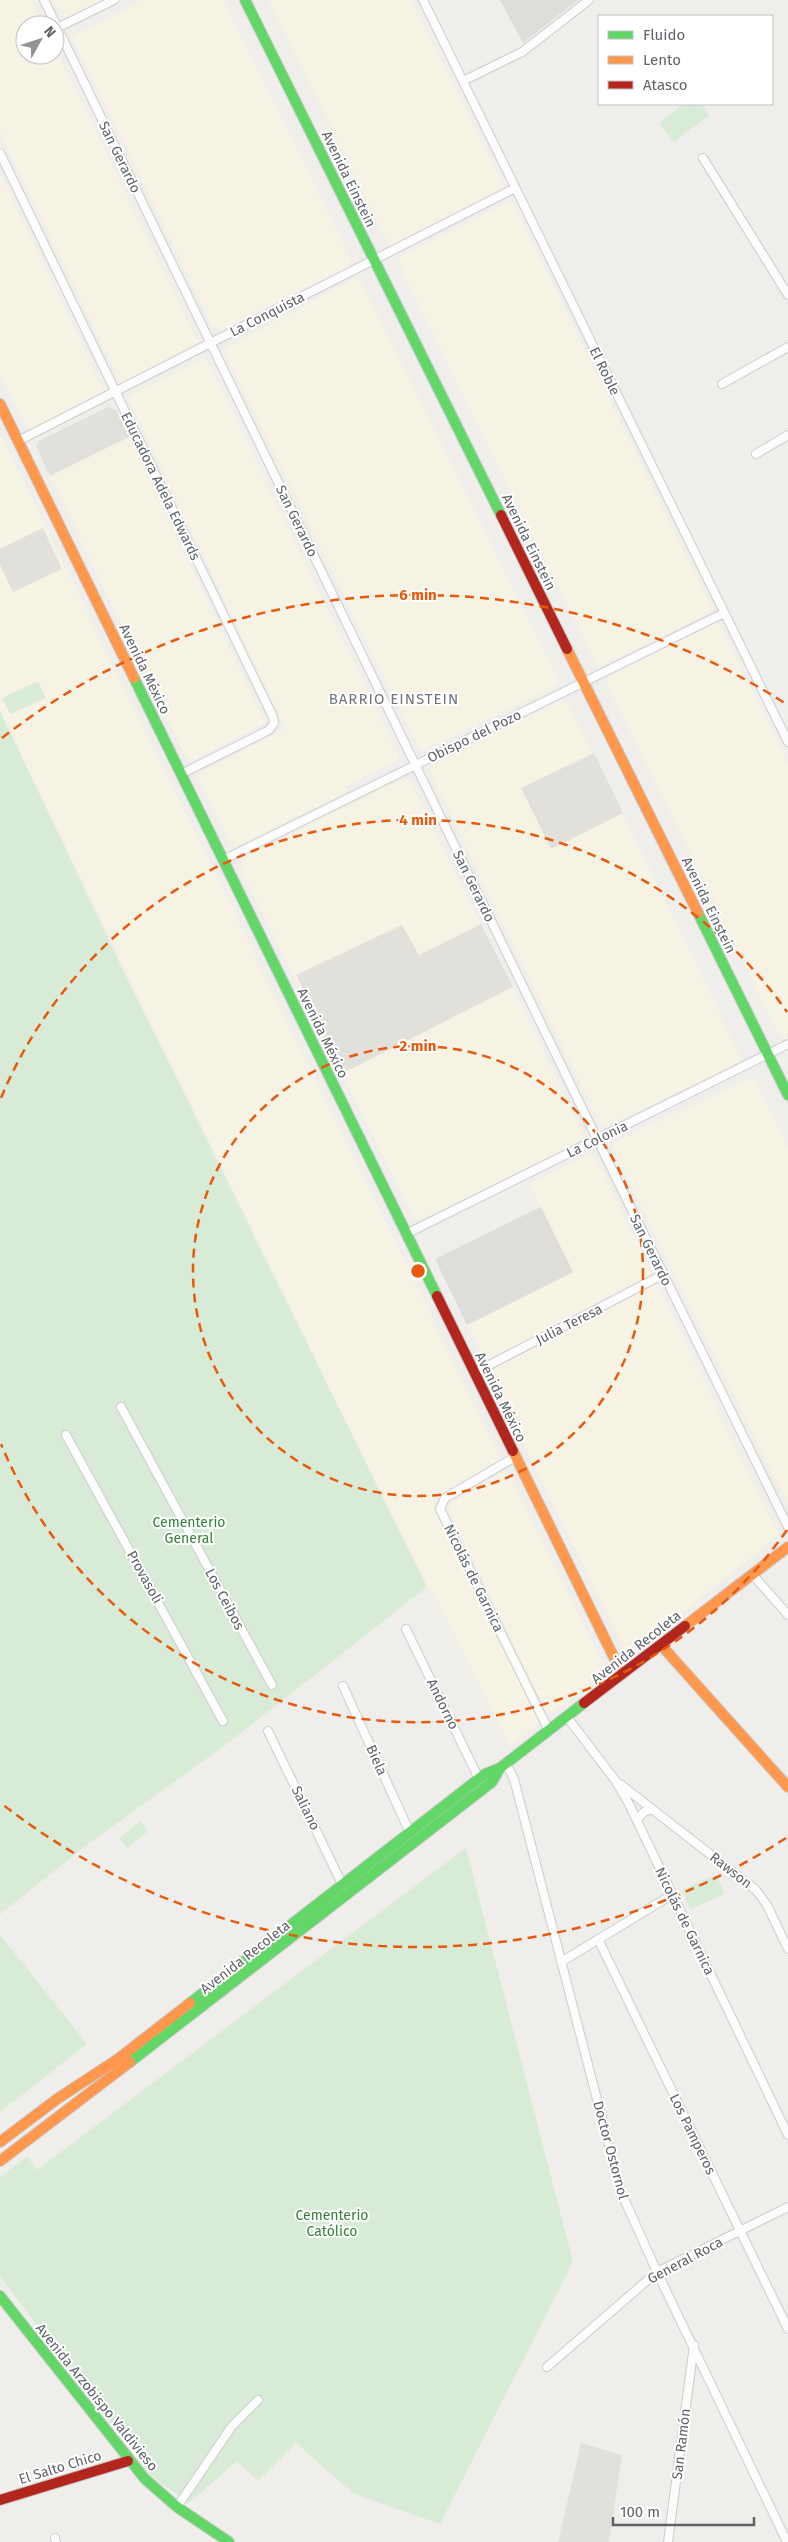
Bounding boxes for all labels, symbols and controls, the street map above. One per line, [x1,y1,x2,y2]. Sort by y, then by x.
north arrow [15,15,65,65]
legend [598,15,773,105]
text: N [40,23,59,41]
text: Fluido [643,26,685,44]
text: Lento [643,51,681,69]
text: Atasco [643,76,688,94]
street label: San Gerardo [95,119,144,196]
street label: Avenida Einstein [318,128,379,230]
street label: La Conquista [227,288,307,341]
street label: El Roble [586,344,624,398]
street label: Educadora Adela Edwards [117,409,204,564]
street label: San Gerardo [272,483,321,560]
street label: Avenida Einstein [498,491,559,593]
text: 6 min [399,586,437,604]
street label: Avenida México [115,621,174,717]
district label: BARRIO EINSTEIN [329,690,459,708]
street label: Obispo del Pozo [424,706,524,767]
text: 4 min [399,811,437,829]
street label: San Gerardo [449,848,498,925]
street label: Avenida Einstein [678,854,739,956]
street label: Avenida México [293,985,352,1081]
text: 2 min [400,1037,436,1055]
street label: La Colonia [564,1117,631,1162]
street label: San Gerardo [626,1212,675,1289]
centre of rings [409,1262,427,1280]
street label: Julia Teresa [533,1300,605,1348]
street label: Avenida México [471,1349,530,1445]
park label: Cementerio General [152,1514,226,1547]
street label: Nicolás de Garnica [440,1522,507,1635]
street label: Provasoli [123,1548,166,1607]
street label: Los Ceibos [201,1566,248,1633]
street label: Avenida Recoleta [588,1607,685,1688]
street label: Andorno [423,1676,462,1732]
street label: Biela [362,1742,391,1778]
street label: Saliano [288,1783,324,1833]
street label: Rawson [706,1849,755,1892]
street label: Nicolás de Garnica [651,1865,718,1978]
street label: Avenida Recoleta [197,1917,294,1998]
street label: Los Pamperos [666,2091,720,2178]
street label: Doctor Ostornol [589,2099,632,2201]
park label: Cementerio Católico [295,2207,369,2240]
street label: General Roca [645,2233,726,2287]
street label: Avenida Arzobispo Valdivieso [32,2320,161,2475]
street label: San Ramón [669,2408,694,2481]
street label: El Salto Chico [17,2447,104,2488]
scale bar [613,2494,754,2526]
text: 100 m [620,2503,660,2521]

